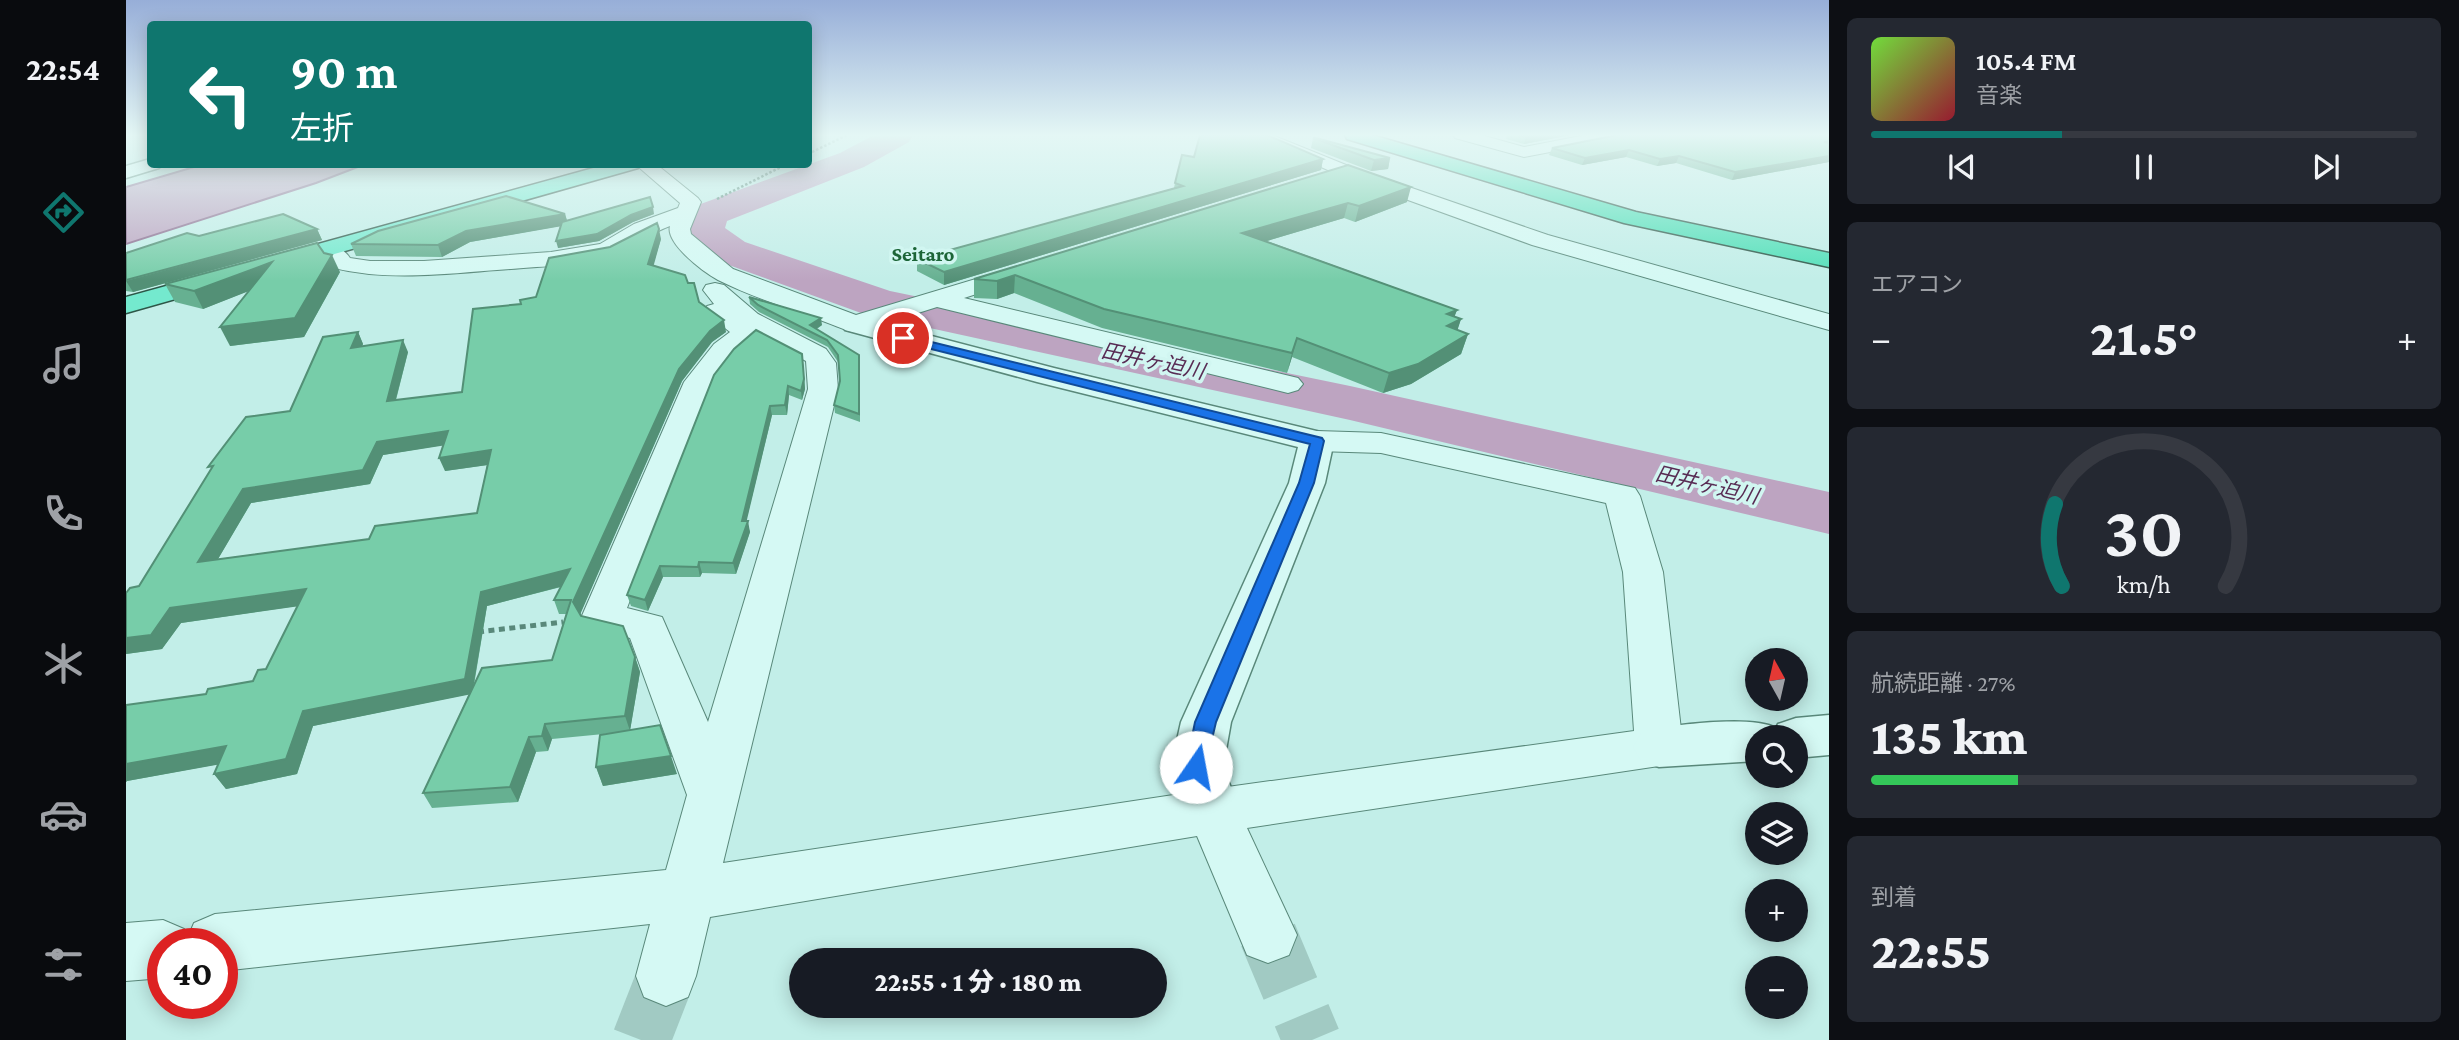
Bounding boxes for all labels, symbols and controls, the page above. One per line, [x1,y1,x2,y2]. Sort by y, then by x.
text: 90 m [290,44,397,99]
text: 105.4 FM [1976,47,2076,76]
icon: left [175,49,266,140]
text: 22:54 [26,51,100,87]
text: 音楽 [1976,82,2022,108]
text: 左折 [290,110,354,146]
icon: previous [1943,148,1981,186]
icon: pause [2125,148,2163,186]
icon: next [2307,148,2345,186]
icon: directions [39,188,88,237]
district label: Seitaro [892,242,954,266]
text: エアコン [1871,271,1963,297]
pin [873,308,933,368]
text: 21.5° [2090,308,2198,366]
text: − [1871,317,1891,359]
text: + [2397,317,2417,359]
icon: arrive [884,319,922,357]
water label: 田井ヶ迫川 [1099,338,1209,384]
icon: music [39,339,88,388]
water label: 田井ヶ迫川 [1653,461,1763,509]
icon: phone [39,489,88,538]
text: 30 [2104,491,2184,572]
text: km/h [2117,571,2171,598]
icon: climate [39,639,88,688]
north arrow [1745,648,1808,710]
map controls [1745,648,1808,1019]
text: 航続距離 · 27% [1871,670,2015,696]
text: 135 km [1871,707,2027,765]
button: search [1745,725,1808,788]
position arrow [1159,730,1233,804]
icon: car [39,790,88,839]
button: layers [1745,802,1808,865]
button: + [1745,879,1808,942]
text: 到着 [1871,884,1917,910]
text: 22:55 [1871,921,1991,979]
speed limit sign: 40 [147,928,238,1019]
icon: filters [39,940,88,989]
button: − [1745,956,1808,1019]
text: 22:55 · 1 分 · 180 m [875,968,1081,997]

